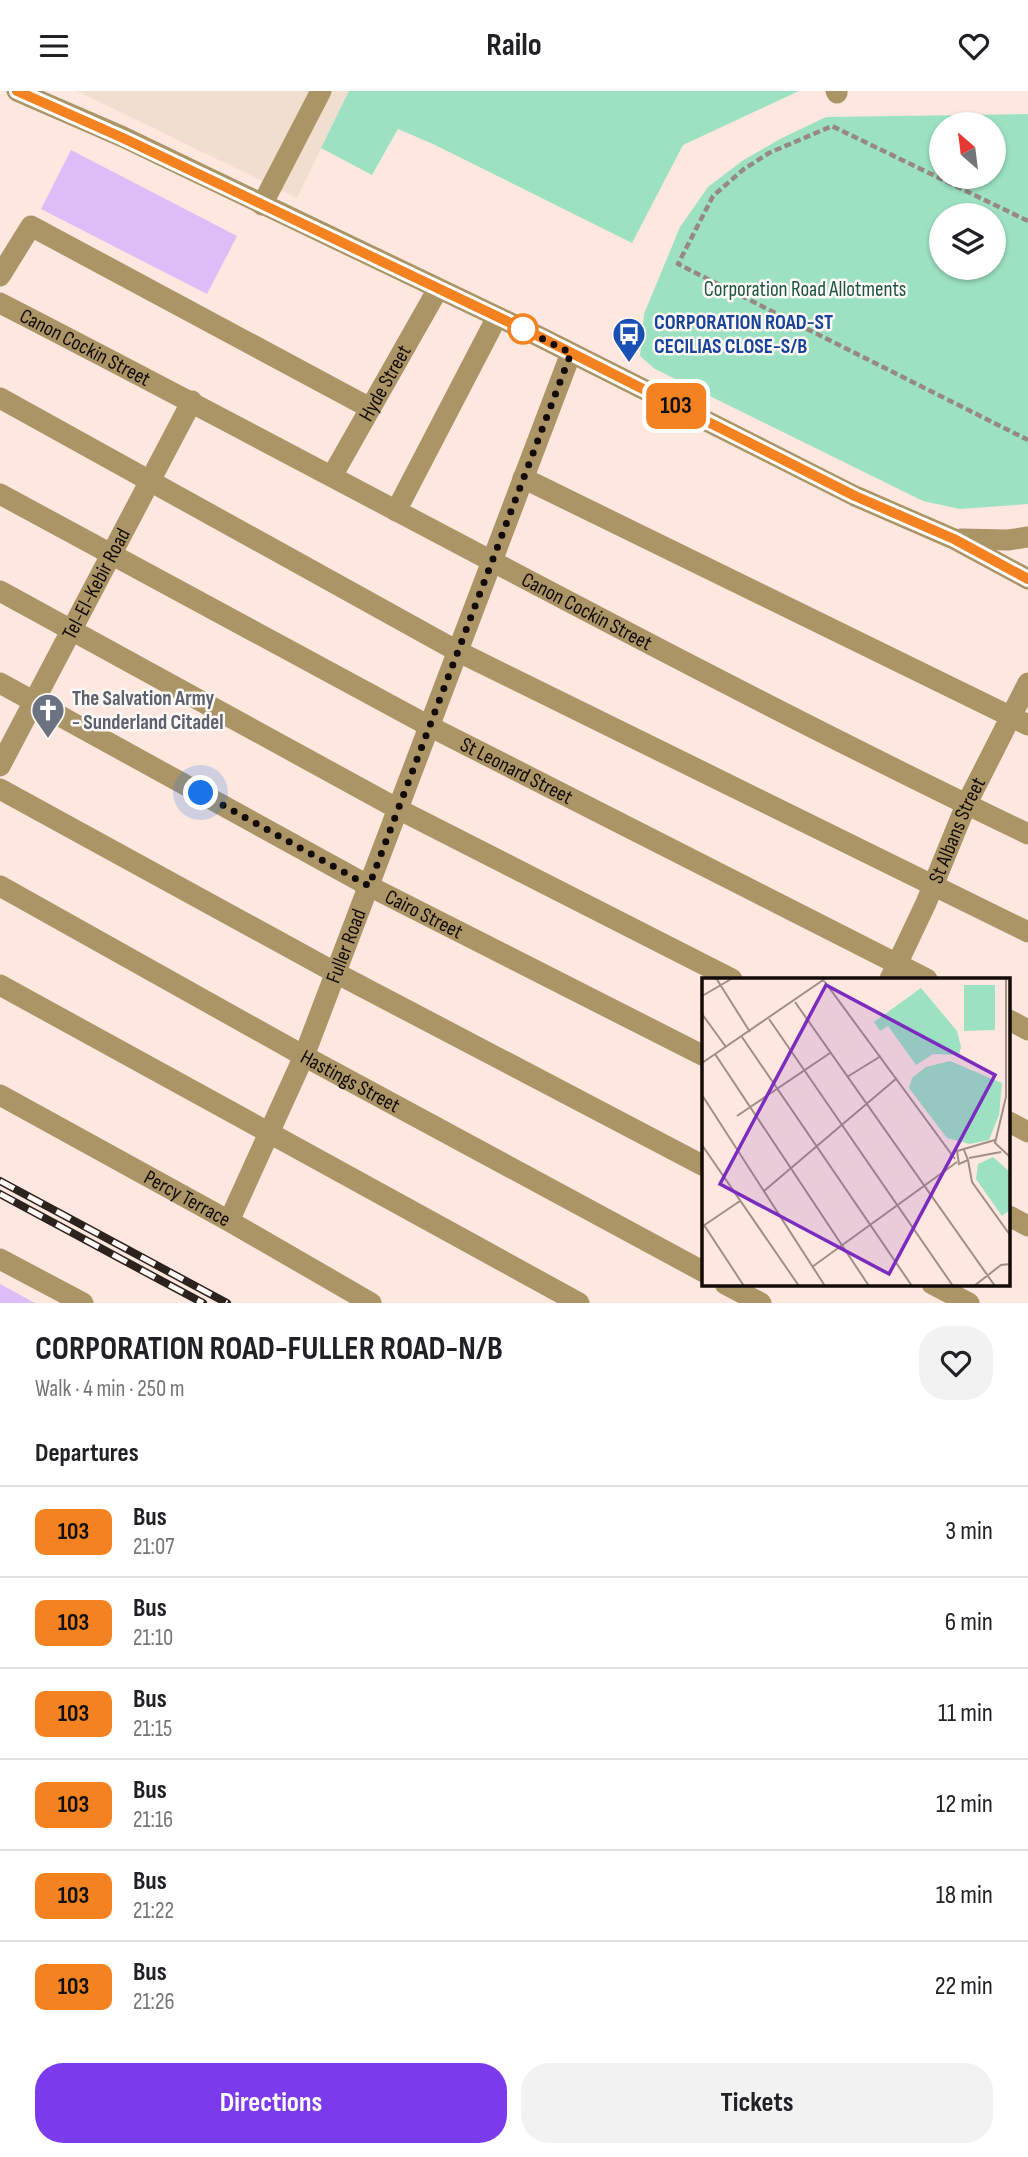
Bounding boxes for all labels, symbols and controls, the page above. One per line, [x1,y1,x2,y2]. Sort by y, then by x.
text: Railo [486,26,542,65]
icon: menu [35,27,73,65]
icon: heart [955,27,993,65]
north arrow [929,112,1006,189]
map controls [929,112,1006,280]
button: layers [929,203,1006,280]
park label: Corporation Road Allotments [704,277,906,302]
street label: Canon Cockin Street [16,303,155,391]
place label: CORPORATION ROAD-ST CECILIAS CLOSE-S/B [654,310,833,359]
unlabelled marker [508,314,538,344]
bus stop icon: CORPORATION ROAD-ST CECILIAS CLOSE-S/B [610,315,648,364]
street label: Hyde Street [353,340,416,425]
line badge: 103 [636,383,716,429]
text: 103 [660,391,692,420]
street label: Tel-El-Kebir Road [56,524,135,644]
street label: Canon Cockin Street [518,567,656,656]
place label: The Salvation Army - Sunderland Citadel [72,686,223,735]
church icon: The Salvation Army - Sunderland Citadel [29,691,67,740]
street label: St Leonard Street [456,732,577,809]
street label: St Albans Street [923,773,991,887]
your location [183,775,218,810]
street label: Cairo Street [381,884,467,944]
street label: Fuller Road [320,905,371,987]
inset map [702,978,1010,1286]
street label: Hastings Street [296,1044,404,1118]
street label: Percy Terrace [140,1164,235,1232]
button: heart [919,1326,993,1400]
text: CORPORATION ROAD-FULLER ROAD-N/B [35,1329,503,1369]
text: Walk · 4 min · 250 m [35,1375,185,1403]
text: Departures [35,1438,139,1469]
text: Bus [133,1502,167,1533]
text: 3 min [945,1516,993,1547]
text: 103 [58,1517,89,1546]
text: 21:07 [133,1533,174,1561]
text: Bus [133,1593,167,1624]
text: 6 min [945,1607,993,1638]
text: 103 [58,1608,89,1637]
text: 21:10 [133,1624,173,1652]
text: Bus [133,1684,167,1715]
text: 11 min [938,1698,993,1729]
text: 103 [58,1699,89,1728]
text: 21:15 [133,1715,172,1743]
text: Bus [133,1775,167,1806]
text: 12 min [936,1789,993,1820]
text: 103 [58,1790,89,1819]
text: 21:16 [133,1806,173,1834]
text: Bus [133,1866,167,1897]
text: 18 min [936,1880,993,1911]
text: 103 [58,1881,89,1910]
text: 21:22 [133,1897,174,1925]
text: Bus [133,1957,167,1988]
text: 22 min [935,1971,993,2002]
text: 103 [58,1972,89,2001]
text: 21:26 [133,1988,175,2016]
button: Directions [35,2063,507,2143]
button: Tickets [521,2063,993,2143]

